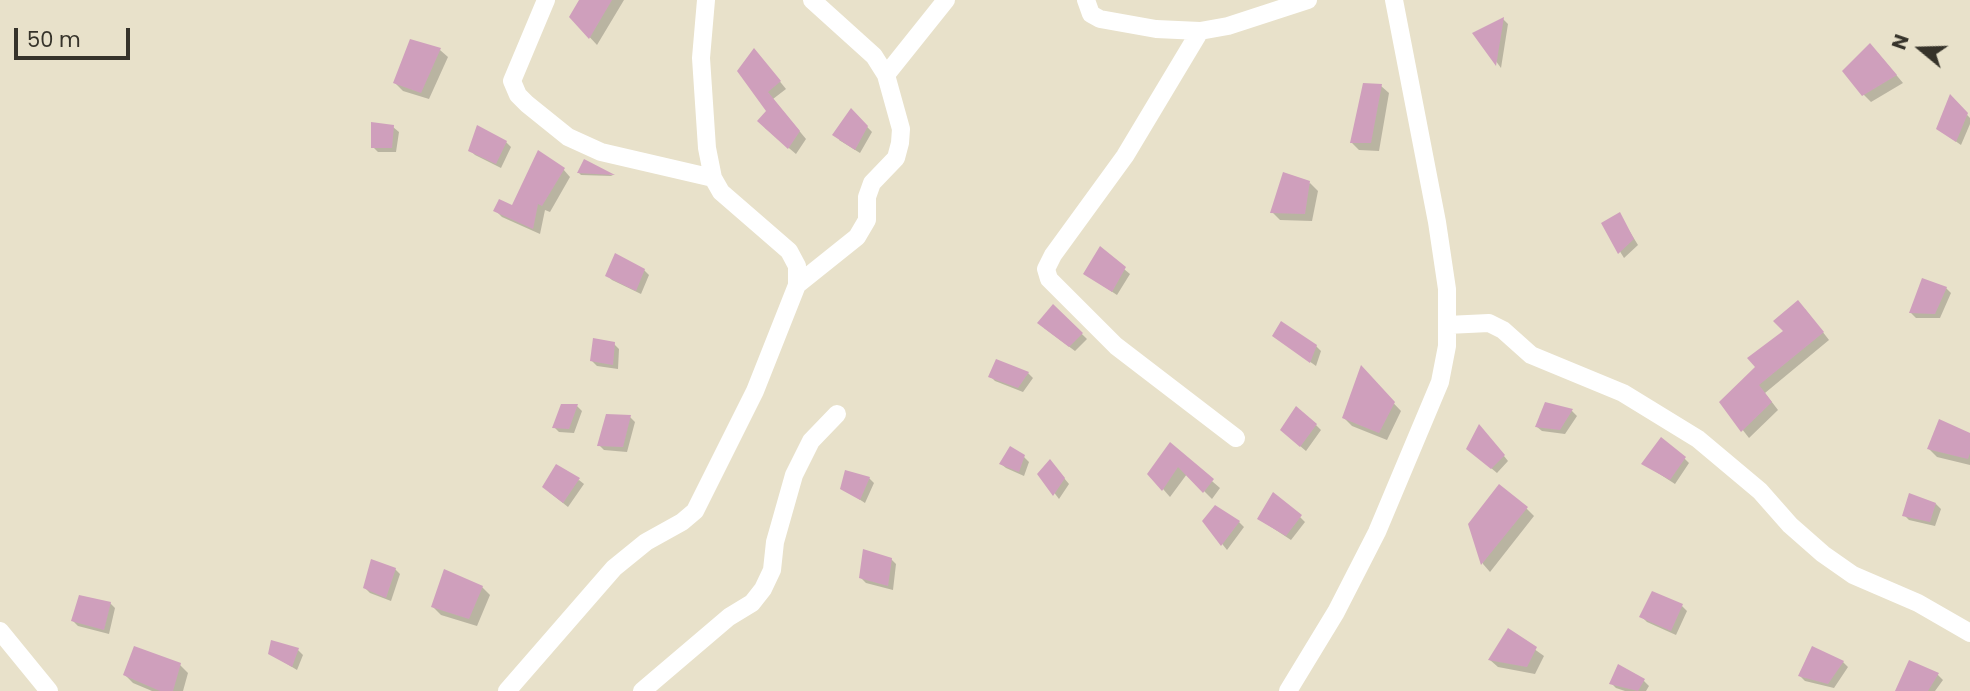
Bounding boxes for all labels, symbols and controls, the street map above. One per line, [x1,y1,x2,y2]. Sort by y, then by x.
scale bar [18,14,133,58]
north arrow [1886,14,1956,84]
text: 50 m [27,25,81,54]
text: N [1886,31,1916,53]

